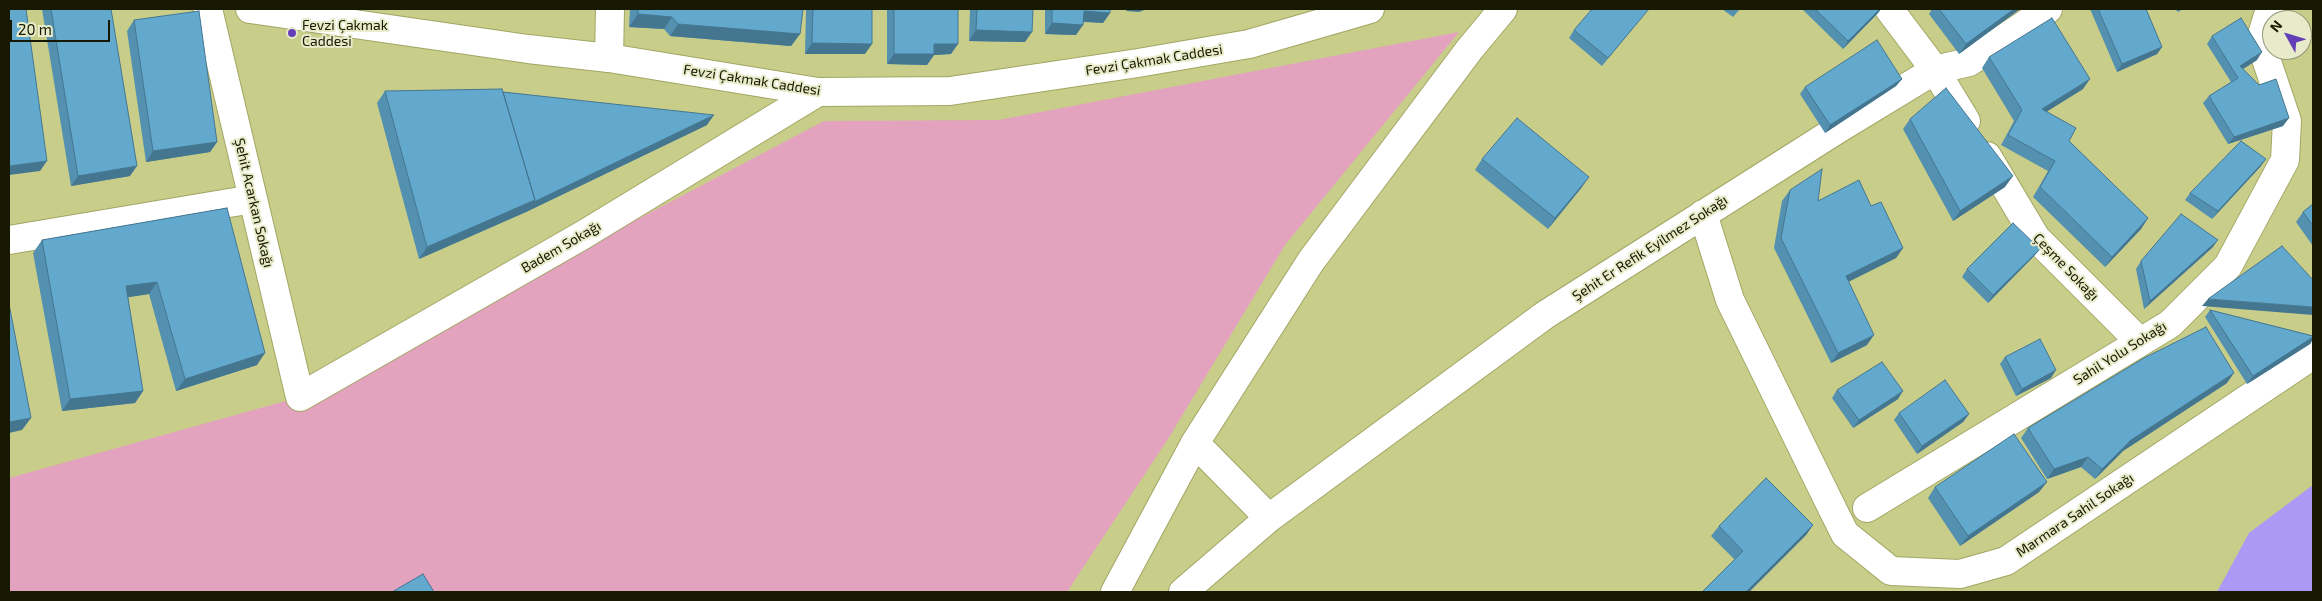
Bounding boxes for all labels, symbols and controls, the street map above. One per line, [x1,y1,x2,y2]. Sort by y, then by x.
scale bar [12,10,112,42]
north arrow [2262,10,2312,60]
place label: Fevzi Çakmak Caddesi [302,17,388,49]
text: N [2266,17,2286,35]
text: 20 m [18,20,52,38]
marker: Fevzi Çakmak Caddesi [286,27,298,39]
street label: Fevzi Çakmak Caddesi [1084,41,1224,79]
street label: Fevzi Çakmak Caddesi [682,61,822,99]
street label: Şehit Acarkan Sokağı [231,137,277,269]
street label: Şehit Er Refik Eyilmez Sokağı [1569,191,1731,305]
street label: Badem Sokağı [518,217,604,277]
street label: Çeşme Sokağı [2030,230,2102,304]
street label: Sahil Yolu Sokağı [2070,318,2170,388]
street label: Marmara Sahil Sokağı [2013,469,2137,561]

